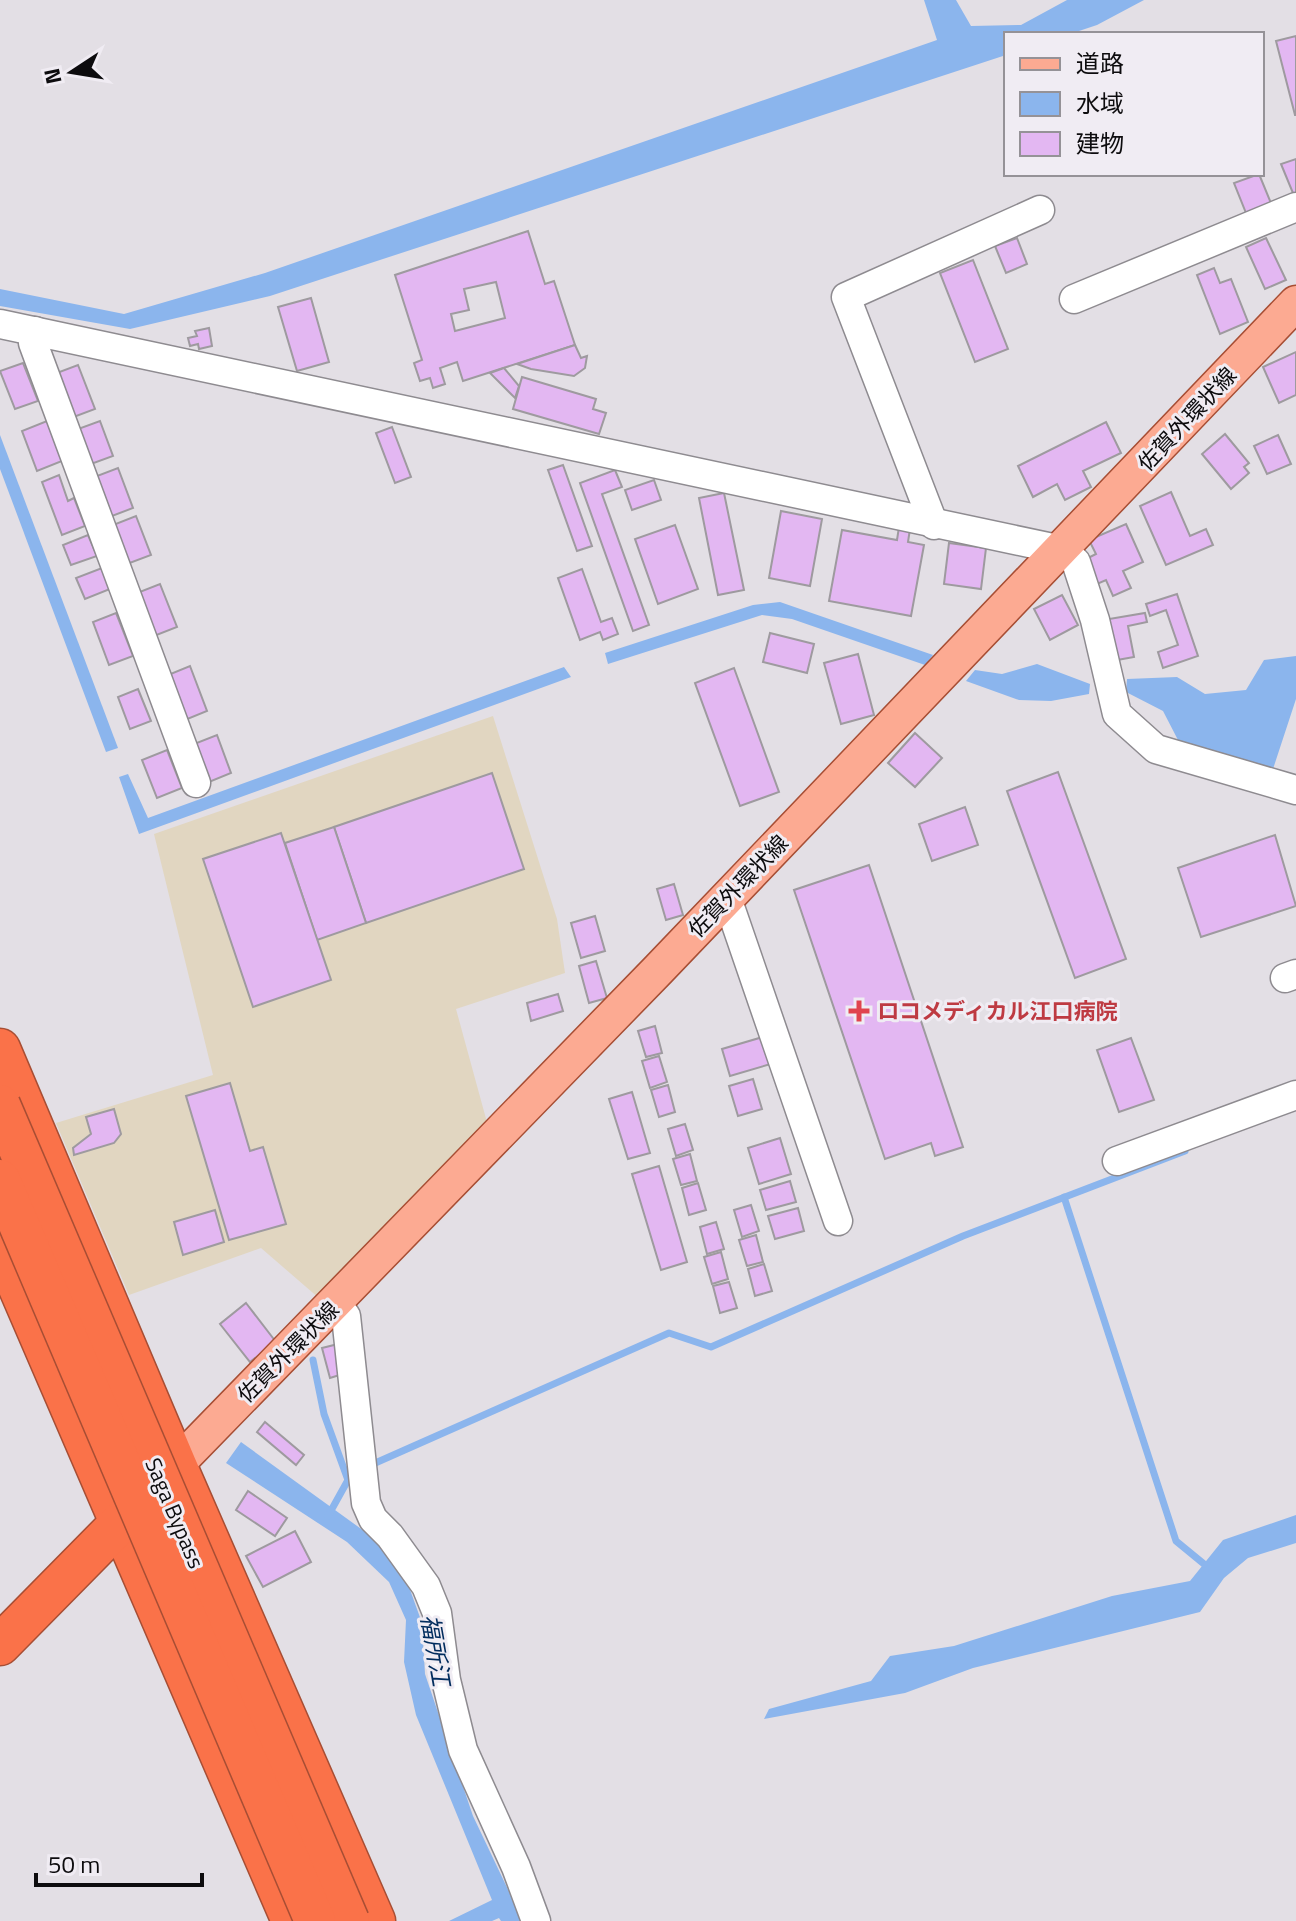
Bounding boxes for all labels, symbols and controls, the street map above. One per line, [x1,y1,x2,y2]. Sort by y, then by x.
north arrow [32,32,112,112]
legend [1004,32,1264,176]
text: 道路 [1076,45,1124,81]
text: N [34,65,71,87]
text: 水域 [1076,85,1124,121]
text: 建物 [1076,125,1124,161]
street label: 佐賀外環状線 [1130,359,1244,479]
street label: 佐賀外環状線 [680,827,796,945]
place label: ロコメディカル江口病院 [877,994,1117,1028]
marker: ロコメディカル江口病院 [848,1000,870,1022]
street label: 佐賀外環状線 [229,1293,347,1411]
street label: Saga Bypass [136,1452,214,1574]
water label: 福所江 [412,1611,460,1692]
scale bar [36,1837,202,1887]
text: 50 m [48,1846,100,1882]

